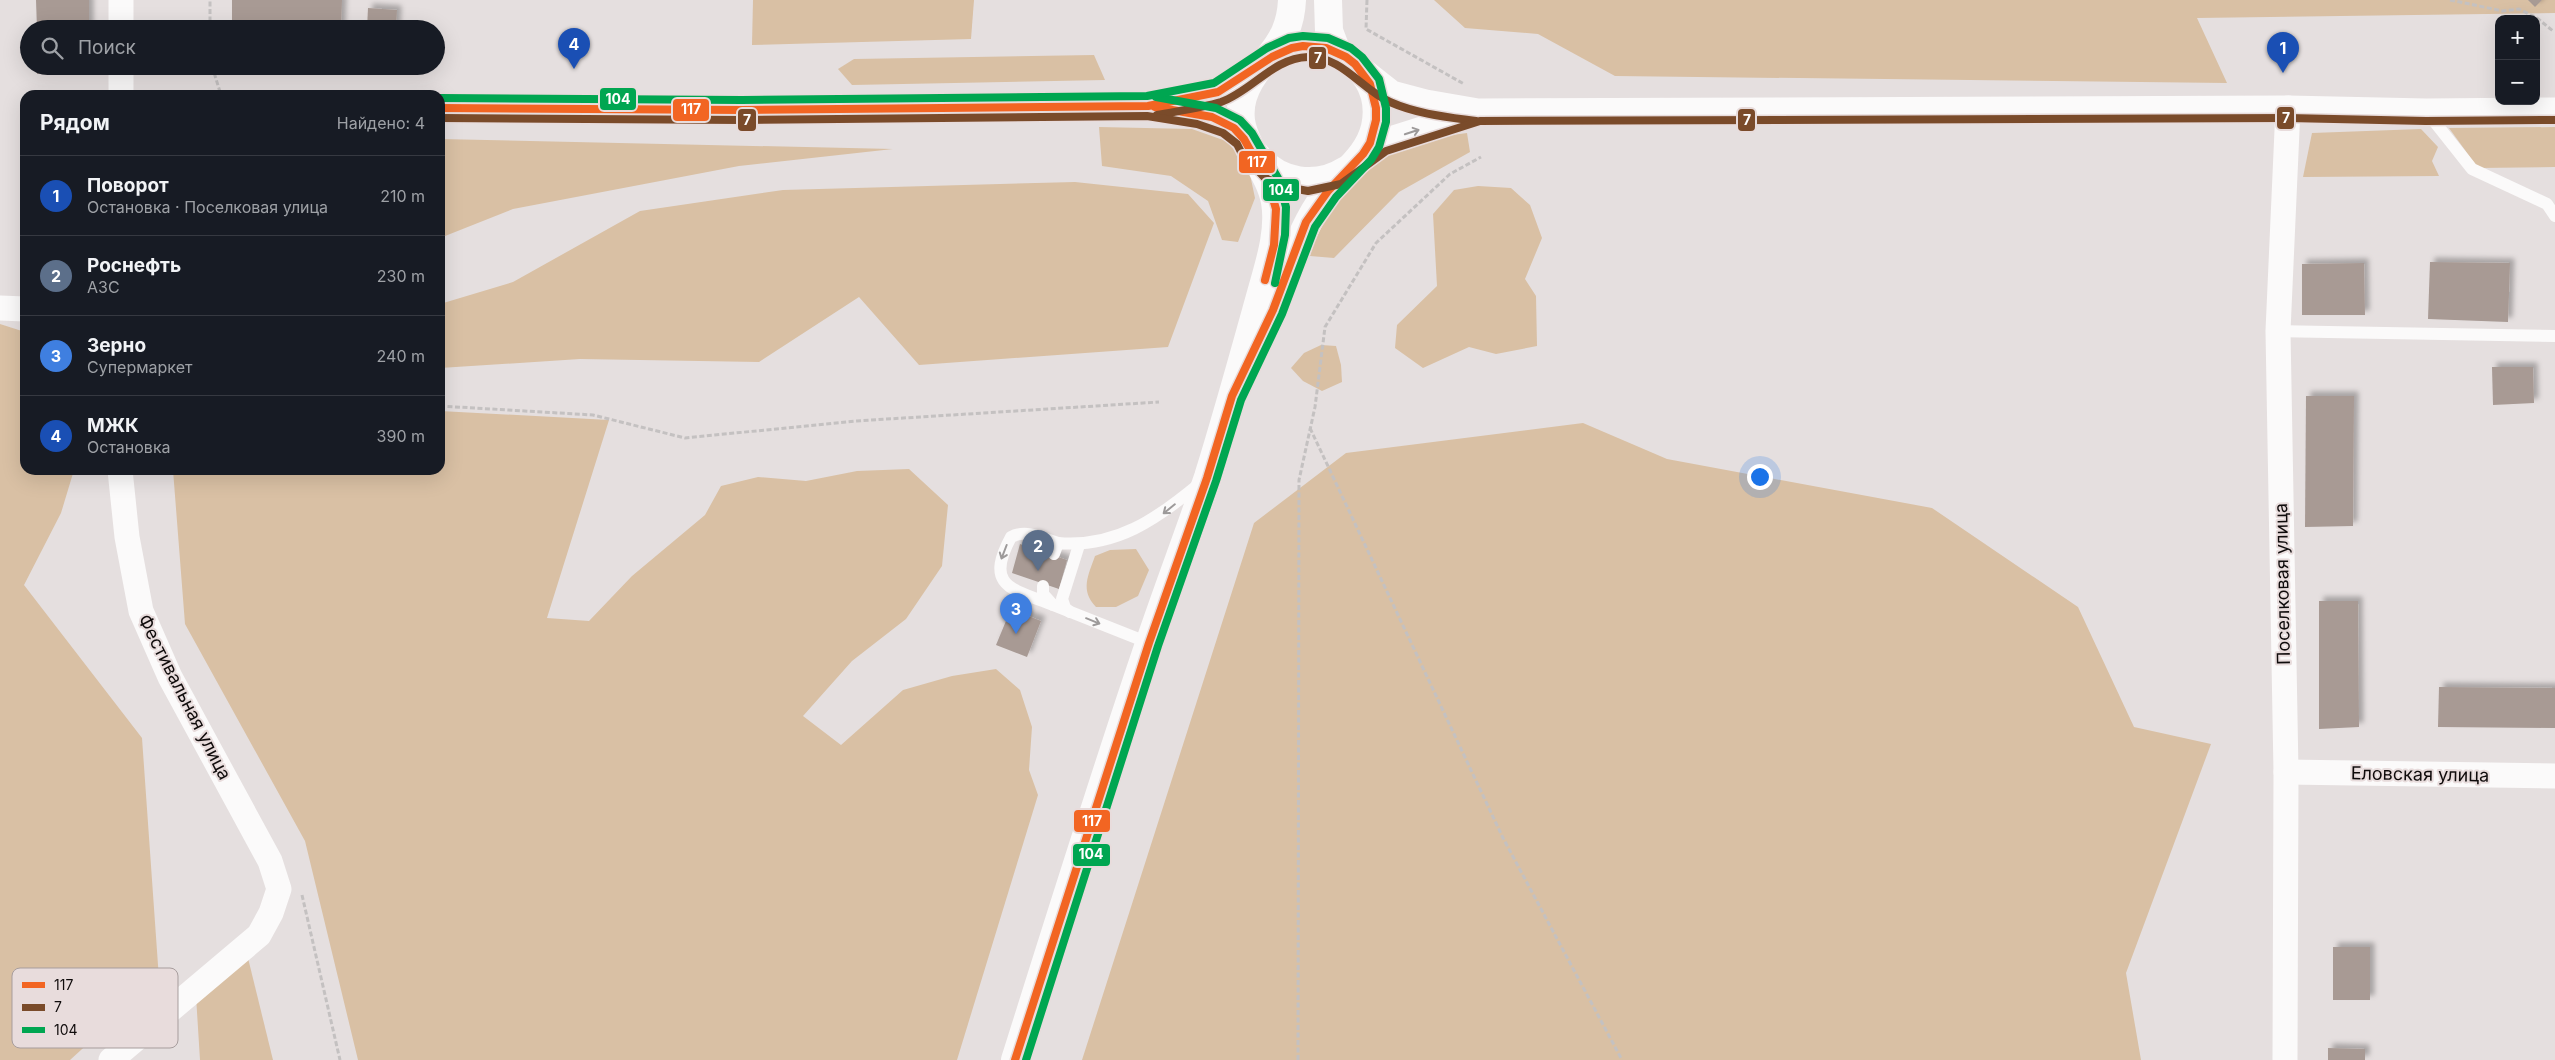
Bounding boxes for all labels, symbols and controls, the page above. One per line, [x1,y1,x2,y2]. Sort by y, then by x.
map controls [2495,15,2540,105]
button: + [2495,15,2540,60]
search box [20,20,445,75]
pin: 4 [558,28,590,69]
pin: 1 [2267,32,2299,73]
icon: search [38,34,66,62]
text: Поиск [78,36,136,59]
line badge: 7 [1308,46,1327,70]
text: 7 [1314,49,1322,66]
button: − [2495,60,2540,105]
line badge: 104 [599,87,637,111]
text: 104 [606,90,630,107]
line badge: 117 [672,98,710,122]
text: 117 [681,100,701,117]
line badge: 7 [2276,106,2295,130]
line badge: 7 [737,108,757,132]
line badge: 7 [1737,108,1756,132]
text: 7 [2282,109,2290,126]
text: Рядом [40,110,110,135]
text: 7 [743,111,751,128]
text: 7 [1743,111,1751,128]
text: Найдено: 4 [337,113,425,133]
one-way arrow [1404,126,1420,136]
line badge: 117 [1238,150,1276,174]
text: 117 [1247,153,1267,170]
text: Поворот [87,174,169,197]
line badge: 104 [1262,178,1300,202]
text: 104 [1269,181,1293,198]
text: 1 [53,186,59,206]
text: 210 m [380,186,425,206]
text: Остановка · Поселковая улица [87,197,328,217]
text: Роснефть [87,254,181,277]
text: 2 [51,266,61,286]
text: 230 m [377,266,425,286]
text: АЗС [87,277,120,297]
text: Зерно [87,334,146,357]
text: 3 [51,346,61,366]
text: 240 m [377,346,425,366]
text: Супермаркет [87,357,192,377]
text: МЖК [87,414,139,437]
text: 4 [51,426,61,446]
text: 390 m [377,426,425,446]
text: Остановка [87,437,171,457]
your location [1747,464,1773,490]
one-way arrow [1163,503,1176,514]
street label: Поселковая улица [2270,503,2294,665]
pin: 2 [1022,530,1054,571]
one-way arrow [999,544,1008,559]
pin: 3 [1000,593,1032,634]
street label: Фестивальная улица [134,611,236,783]
one-way arrow [1085,617,1100,626]
street label: Еловская улица [2351,762,2489,786]
line badge: 117 [1073,809,1111,833]
text: 117 [1082,812,1102,829]
line badge: 104 [1072,843,1111,867]
text: 104 [1079,845,1103,862]
legend [12,968,178,1048]
text: 117 [54,976,73,993]
text: 7 [54,998,62,1015]
text: 104 [54,1021,78,1038]

